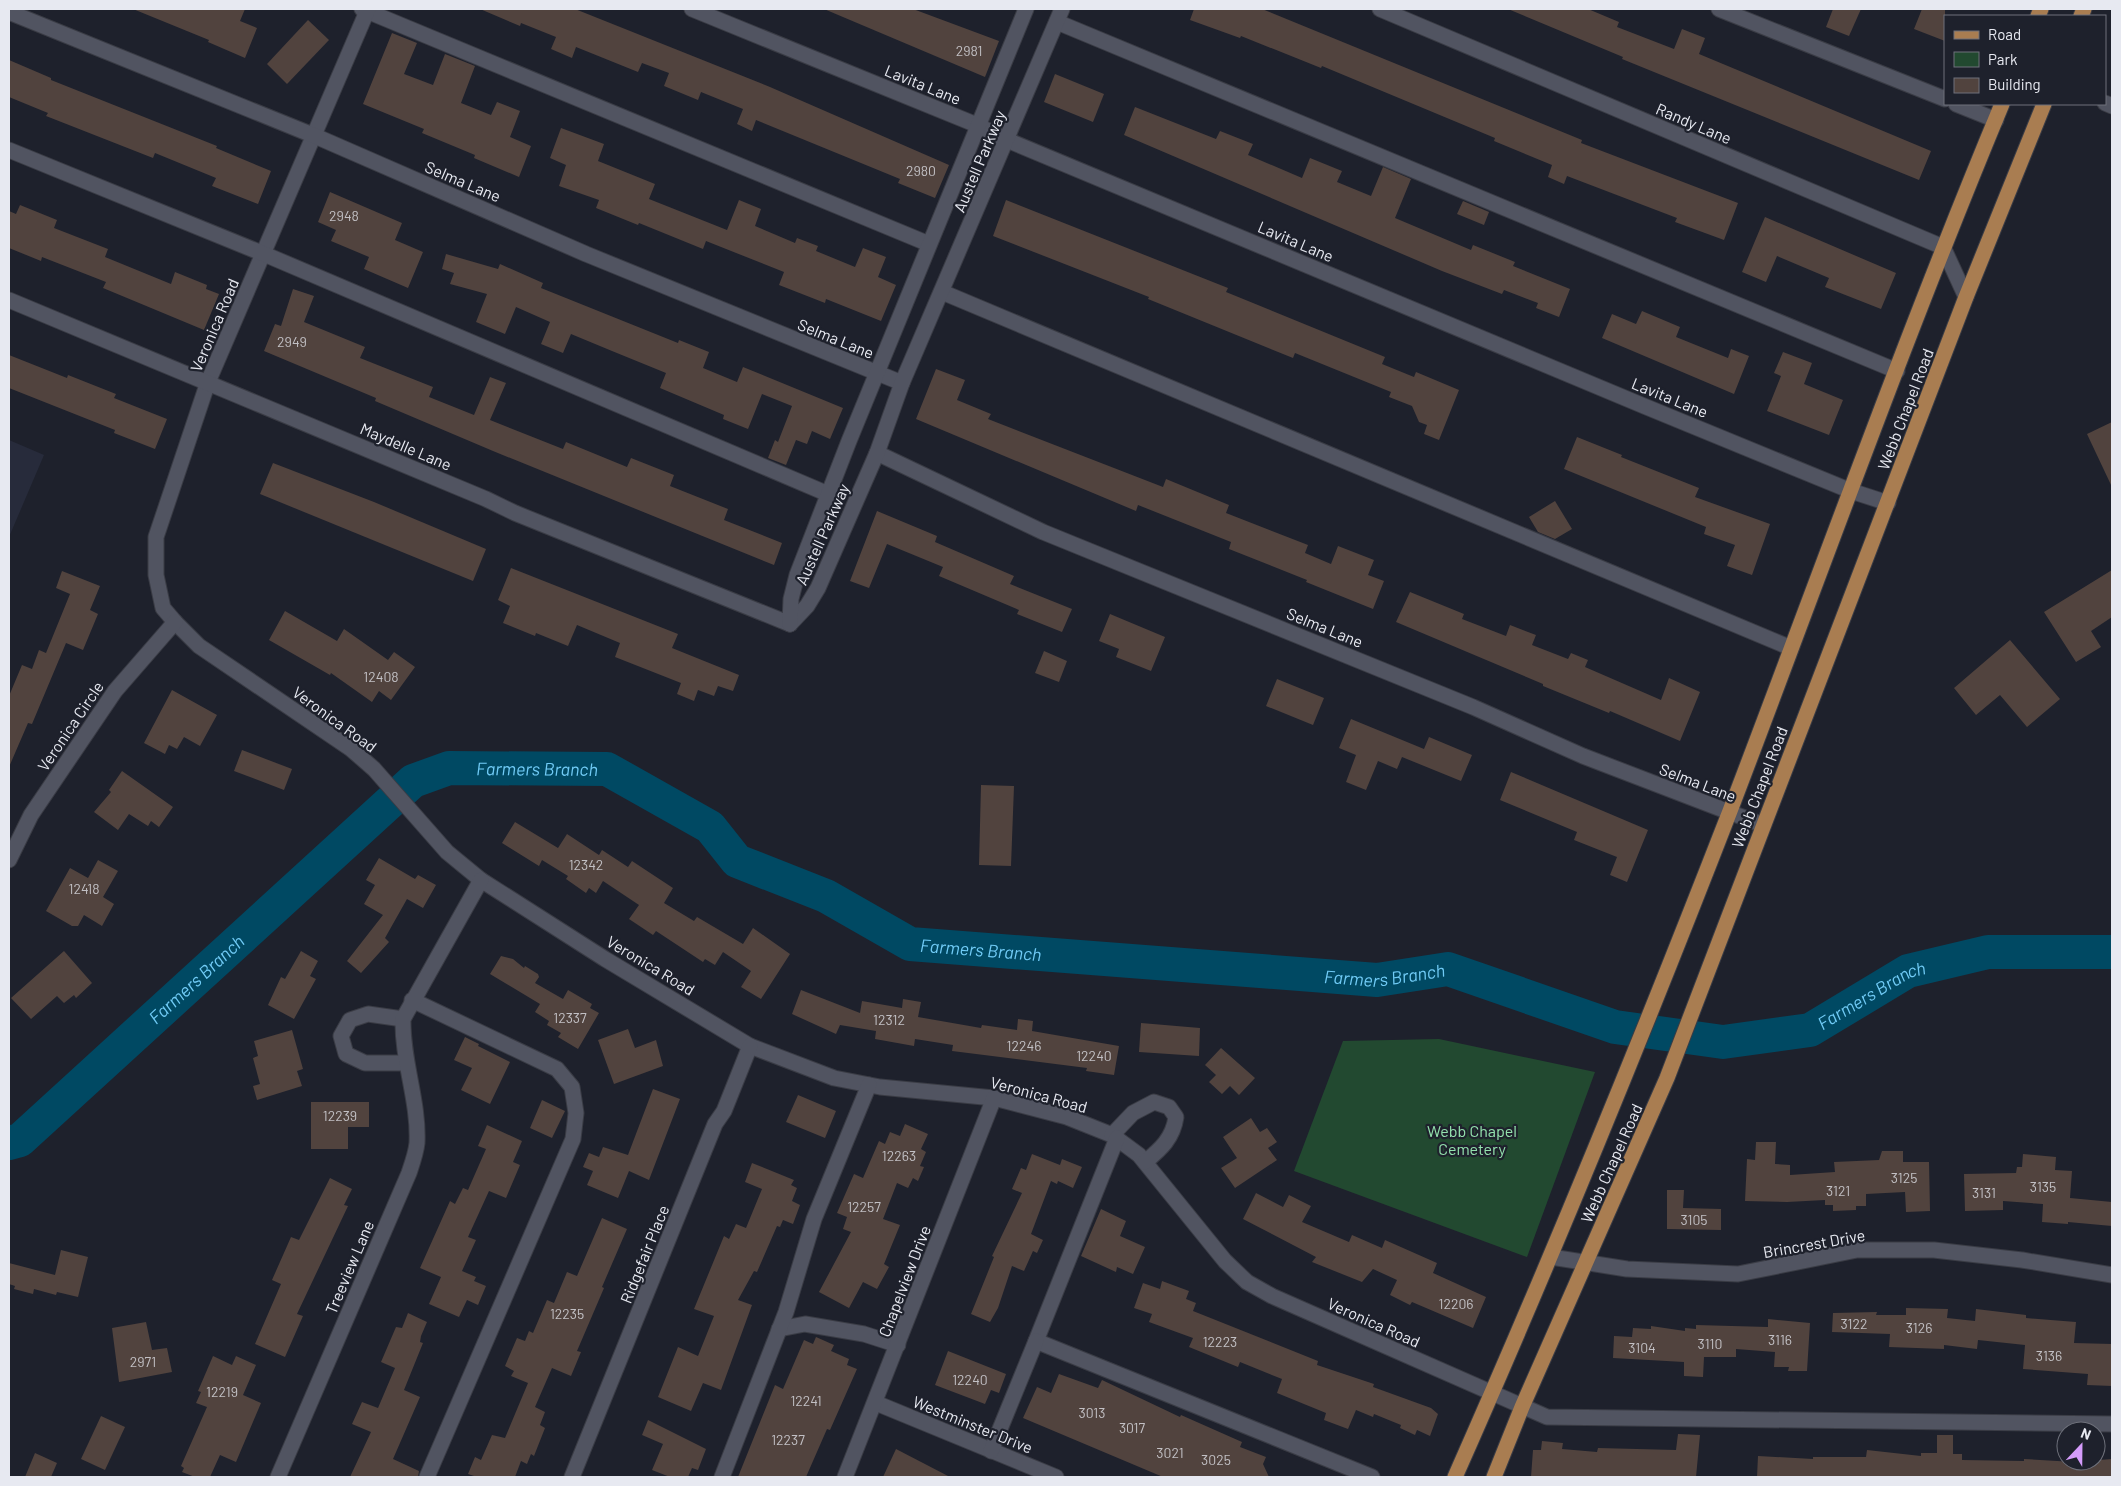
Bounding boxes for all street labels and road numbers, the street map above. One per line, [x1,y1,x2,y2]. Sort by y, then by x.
street label: Lavita Lane [882,60,964,108]
street label: Randy Lane [1653,99,1735,147]
street label: Austell Parkway [949,107,1009,215]
street label: Selma Lane [422,157,504,205]
street label: Lavita Lane [1255,217,1337,265]
street label: Veronica Road [186,276,242,374]
street label: Selma Lane [795,314,877,362]
street label: Webb Chapel Road [1873,346,1937,472]
street label: Lavita Lane [1629,373,1711,421]
street label: Maydelle Lane [358,418,454,474]
street label: Austell Parkway [791,480,853,588]
street label: Selma Lane [1284,603,1366,651]
street label: Veronica Circle [33,678,107,774]
street label: Veronica Road [289,682,381,756]
street label: Webb Chapel Road [1727,724,1791,850]
street label: Selma Lane [1657,759,1739,805]
street label: Veronica Road [603,931,699,999]
street label: Veronica Road [989,1072,1089,1116]
street label: Webb Chapel Road [1576,1100,1646,1226]
street label: Ridgefair Place [616,1202,672,1306]
street label: Treeview Lane [321,1217,377,1317]
street label: Chapelview Drive [874,1223,934,1339]
street label: Brincrest Drive [1762,1225,1866,1261]
street label: Veronica Road [1325,1293,1423,1351]
street label: Westminster Drive [910,1391,1036,1457]

